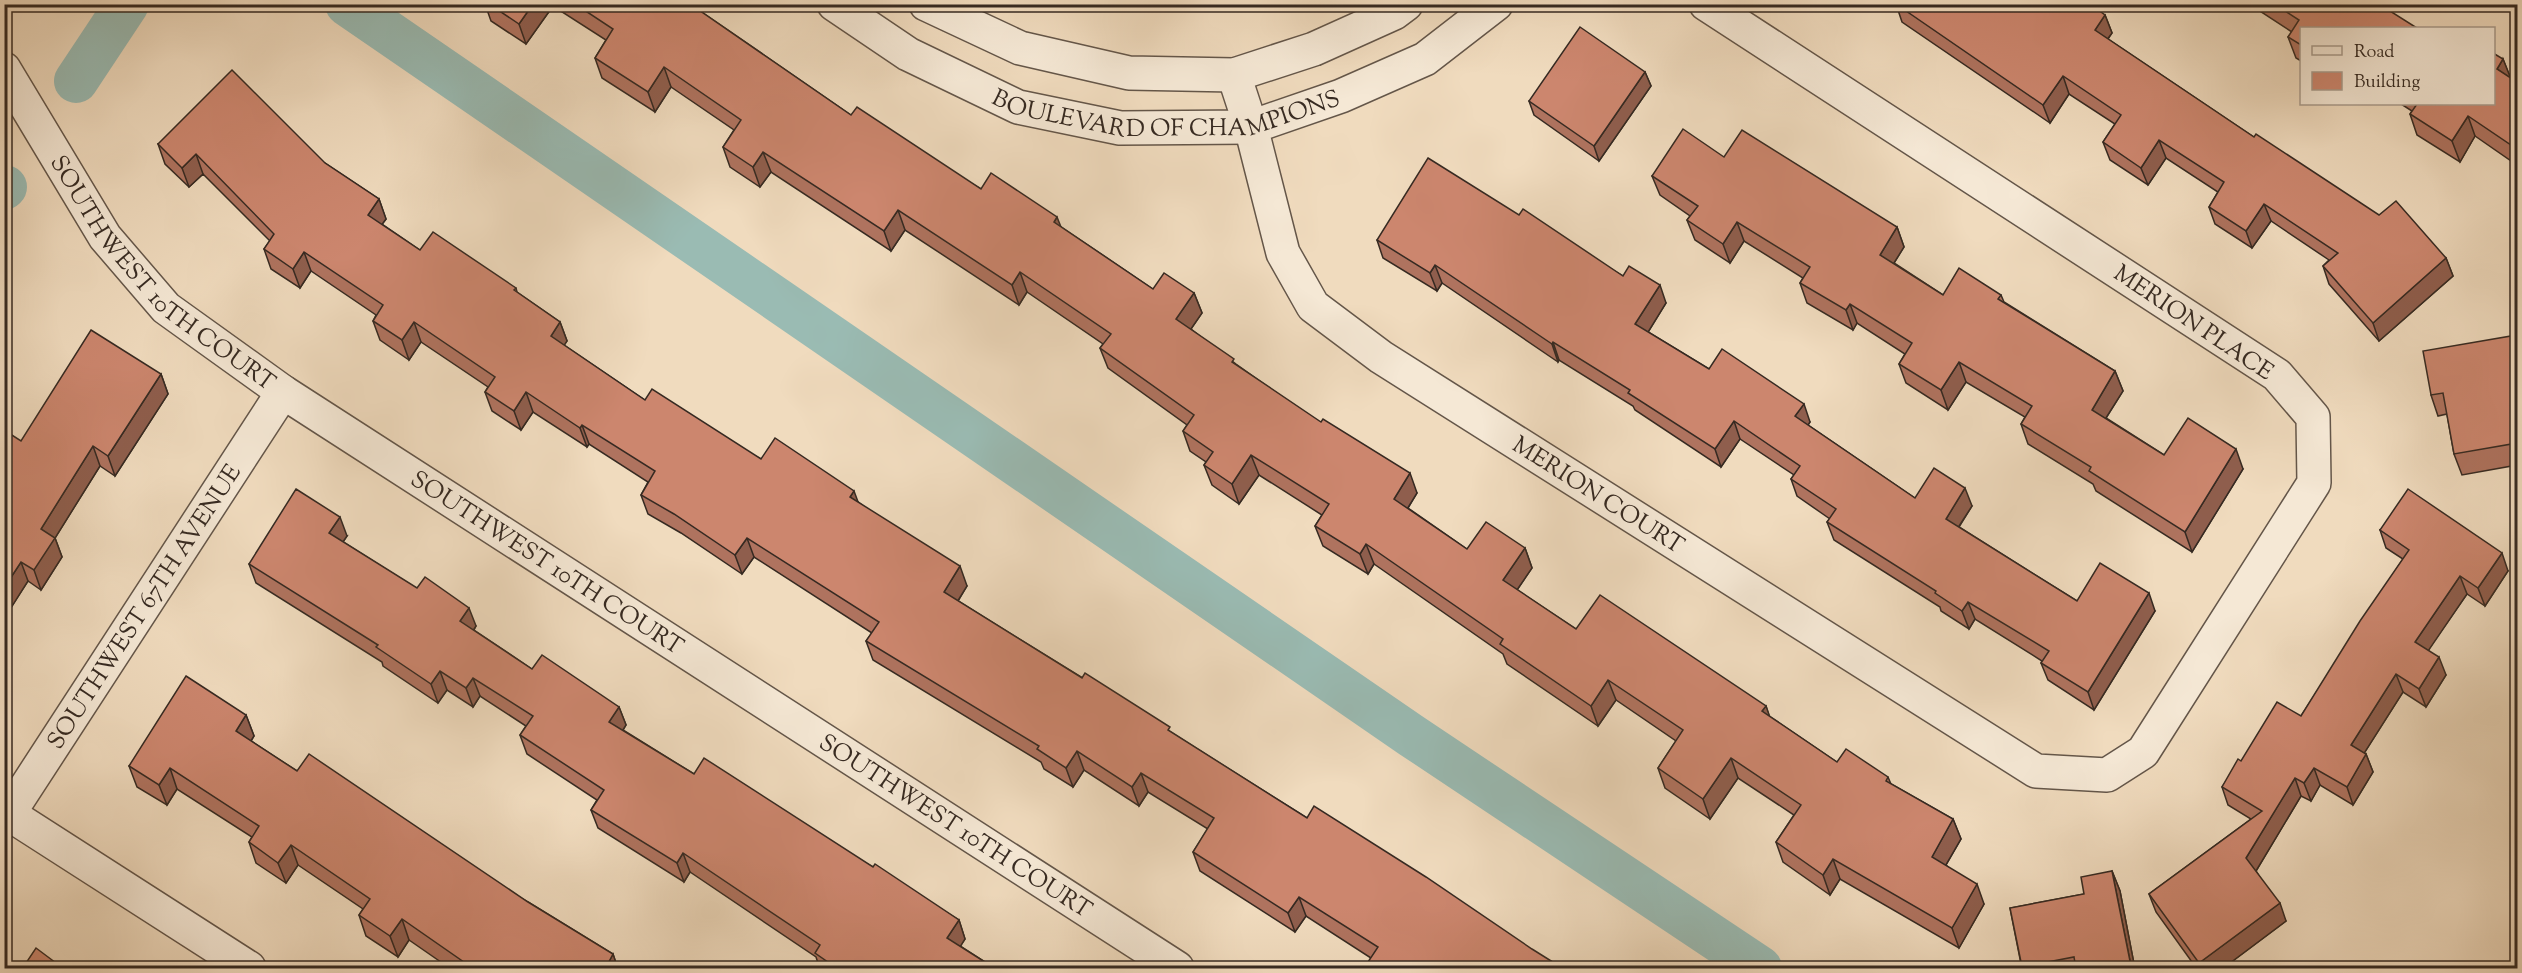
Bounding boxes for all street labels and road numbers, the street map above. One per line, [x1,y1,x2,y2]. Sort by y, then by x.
street label: BOULEVARD OF CHAMPIONS [989,77,1343,105]
street label: SOUTHWEST 10TH COURT [41,149,282,400]
street label: MERION PLACE [2106,257,2280,390]
street label: MERION COURT [1505,429,1690,563]
street label: SOUTHWEST 67TH AVENUE [40,458,251,757]
street label: SOUTHWEST 10TH COURT [403,463,689,665]
street label: SOUTHWEST 10TH COURT [812,727,1098,928]

